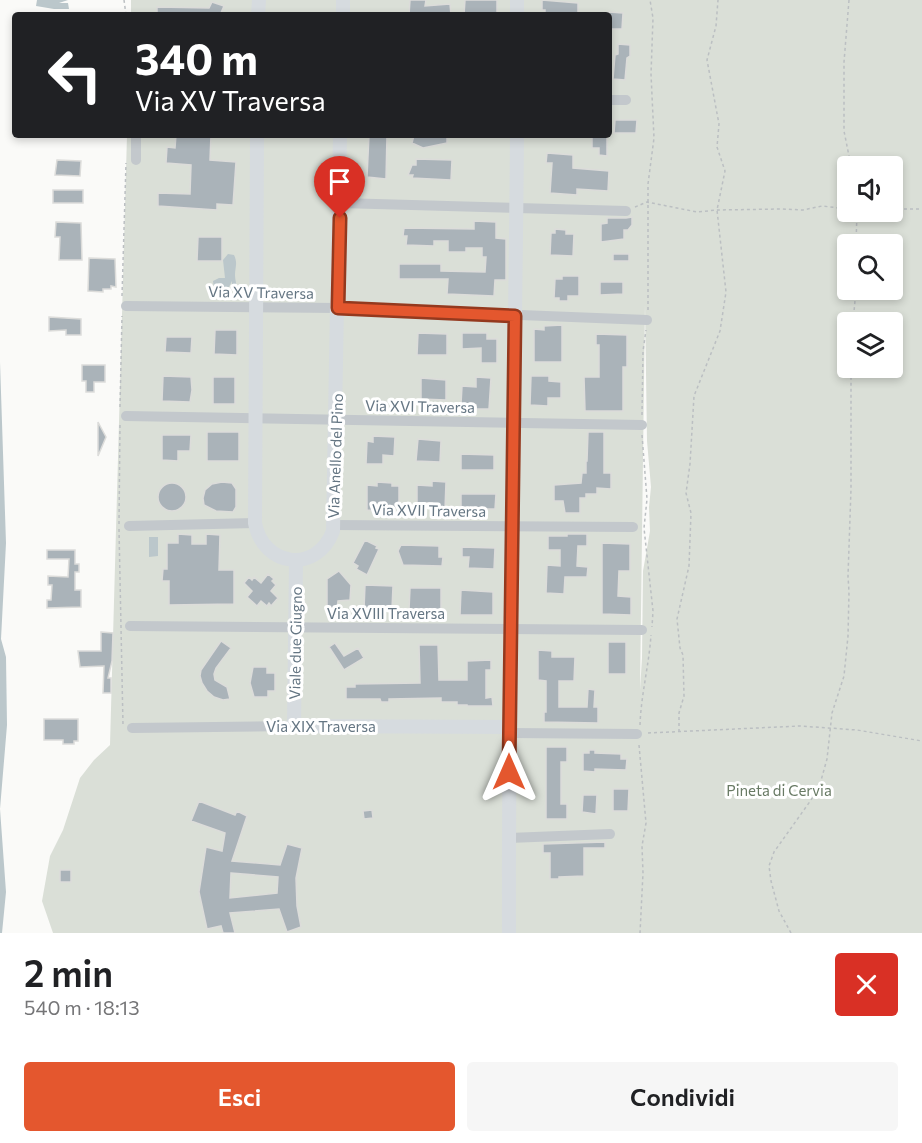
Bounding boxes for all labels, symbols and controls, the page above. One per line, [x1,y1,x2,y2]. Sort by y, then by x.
text: 340 m [135,32,258,84]
icon: left [36,36,114,114]
text: Via XV Traversa [135,84,326,117]
pin [314,156,365,218]
map controls [837,156,903,378]
button: sound [837,156,903,222]
icon: arrive [323,165,356,198]
button: search [837,234,903,300]
street label: Via XV Traversa [208,282,314,302]
button: layers [837,312,903,378]
street label: Via Anello del Pino [324,393,346,519]
street label: Via XVI Traversa [365,396,475,416]
street label: Via XVII Traversa [372,500,486,520]
street label: Viale due Giugno [285,586,305,700]
street label: Via XVIII Traversa [327,604,445,622]
street label: Via XIX Traversa [266,717,376,735]
position arrow [477,740,541,804]
park label: Pineta di Cervia [726,781,832,799]
text: 2 min [24,950,113,994]
button: close [835,953,898,1016]
text: 540 m · 18:13 [24,995,140,1019]
button: Esci [24,1062,455,1131]
button: Condividi [467,1062,898,1131]

